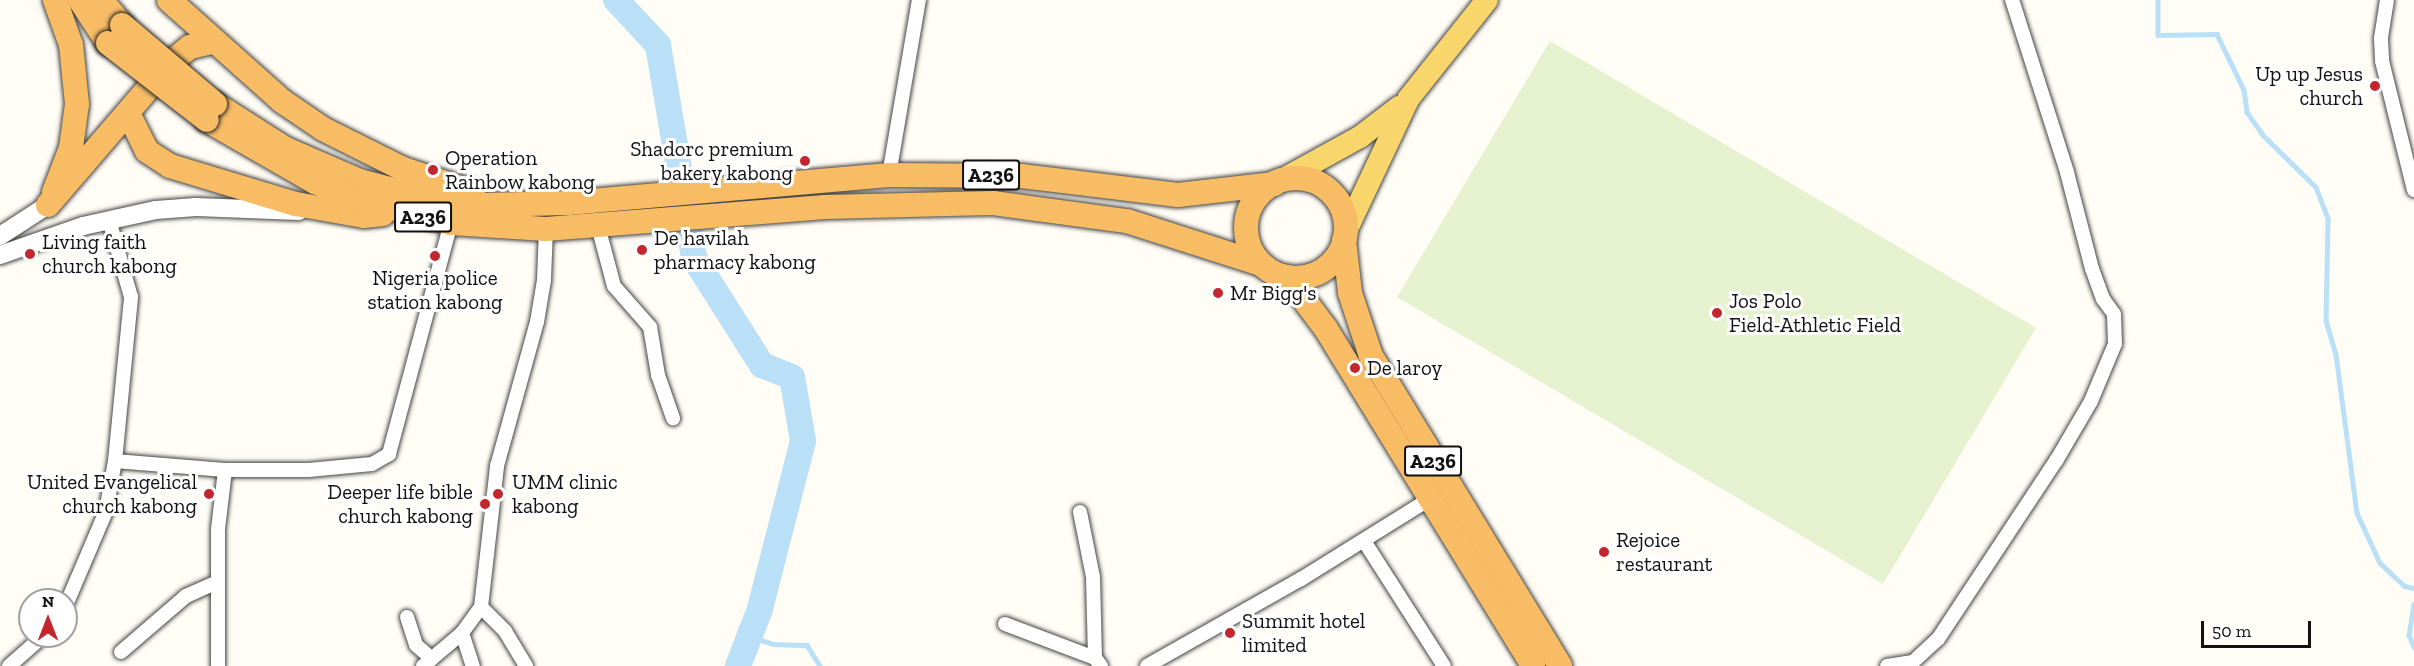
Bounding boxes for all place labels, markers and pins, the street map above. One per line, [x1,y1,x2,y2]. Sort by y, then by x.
place label: Up up Jesus church [2255,61,2363,111]
marker: Up up Jesus church [2368,79,2382,93]
place label: Shadorc premium bakery kabong [630,136,793,186]
place label: Operation Rainbow kabong [445,145,595,195]
marker: Shadorc premium bakery kabong [798,154,812,168]
marker: Operation Rainbow kabong [426,163,440,177]
place label: De havilah pharmacy kabong [654,225,816,275]
place label: Living faith church kabong [42,229,177,279]
marker: De havilah pharmacy kabong [635,243,649,257]
marker: Living faith church kabong [23,247,37,261]
marker: Nigeria police station kabong [428,249,442,263]
place label: Nigeria police station kabong [368,265,502,315]
place label: Mr Bigg's [1230,280,1317,306]
marker: Mr Bigg's [1211,286,1225,300]
place label: Jos Polo Field-Athletic Field [1729,288,1901,338]
marker: Jos Polo Field-Athletic Field [1710,306,1724,320]
place label: De laroy [1367,355,1442,381]
marker: De laroy [1348,361,1362,375]
place label: United Evangelical church kabong [27,469,197,519]
place label: UMM clinic kabong [512,469,618,519]
place label: Deeper life bible church kabong [327,479,473,529]
marker: UMM clinic kabong [489,485,507,503]
marker: United Evangelical church kabong [202,487,216,501]
marker: Deeper life bible church kabong [478,497,492,511]
place label: Rejoice restaurant [1616,527,1712,577]
marker: Rejoice restaurant [1597,545,1611,559]
place label: Summit hotel limited [1242,608,1365,658]
marker: Summit hotel limited [1223,626,1237,640]

